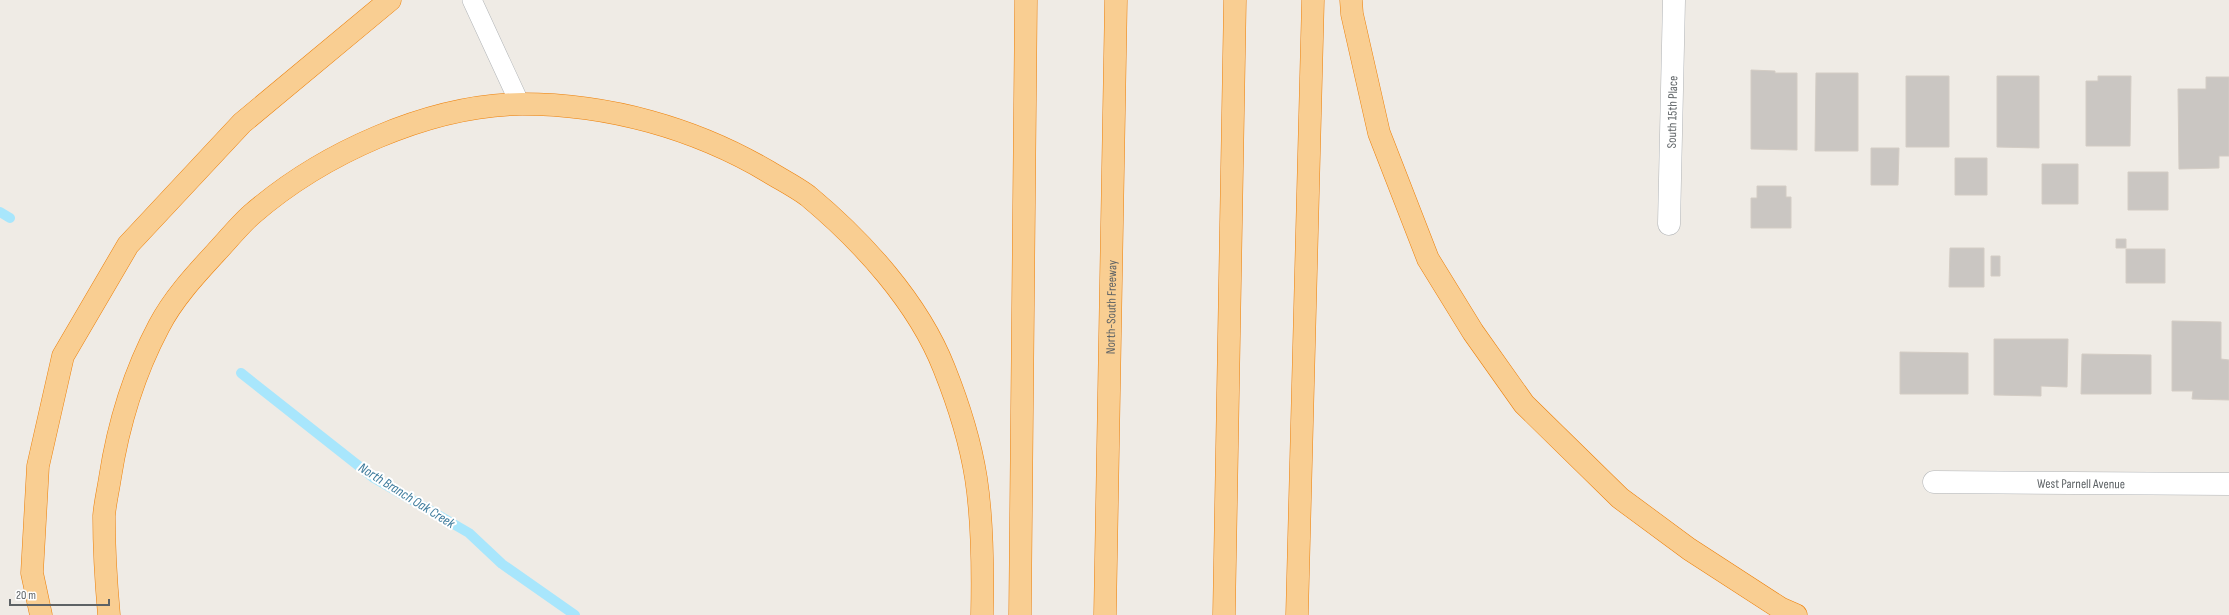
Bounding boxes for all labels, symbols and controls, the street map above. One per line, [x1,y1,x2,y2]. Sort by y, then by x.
street label: South 15th Place [1664,75,1681,149]
street label: North-South Freeway [1103,260,1120,354]
water label: North Branch Oak Creek [355,459,459,532]
street label: West Parnell Avenue [2037,476,2125,492]
scale bar [10,581,109,607]
text: 20 m [16,588,36,603]

